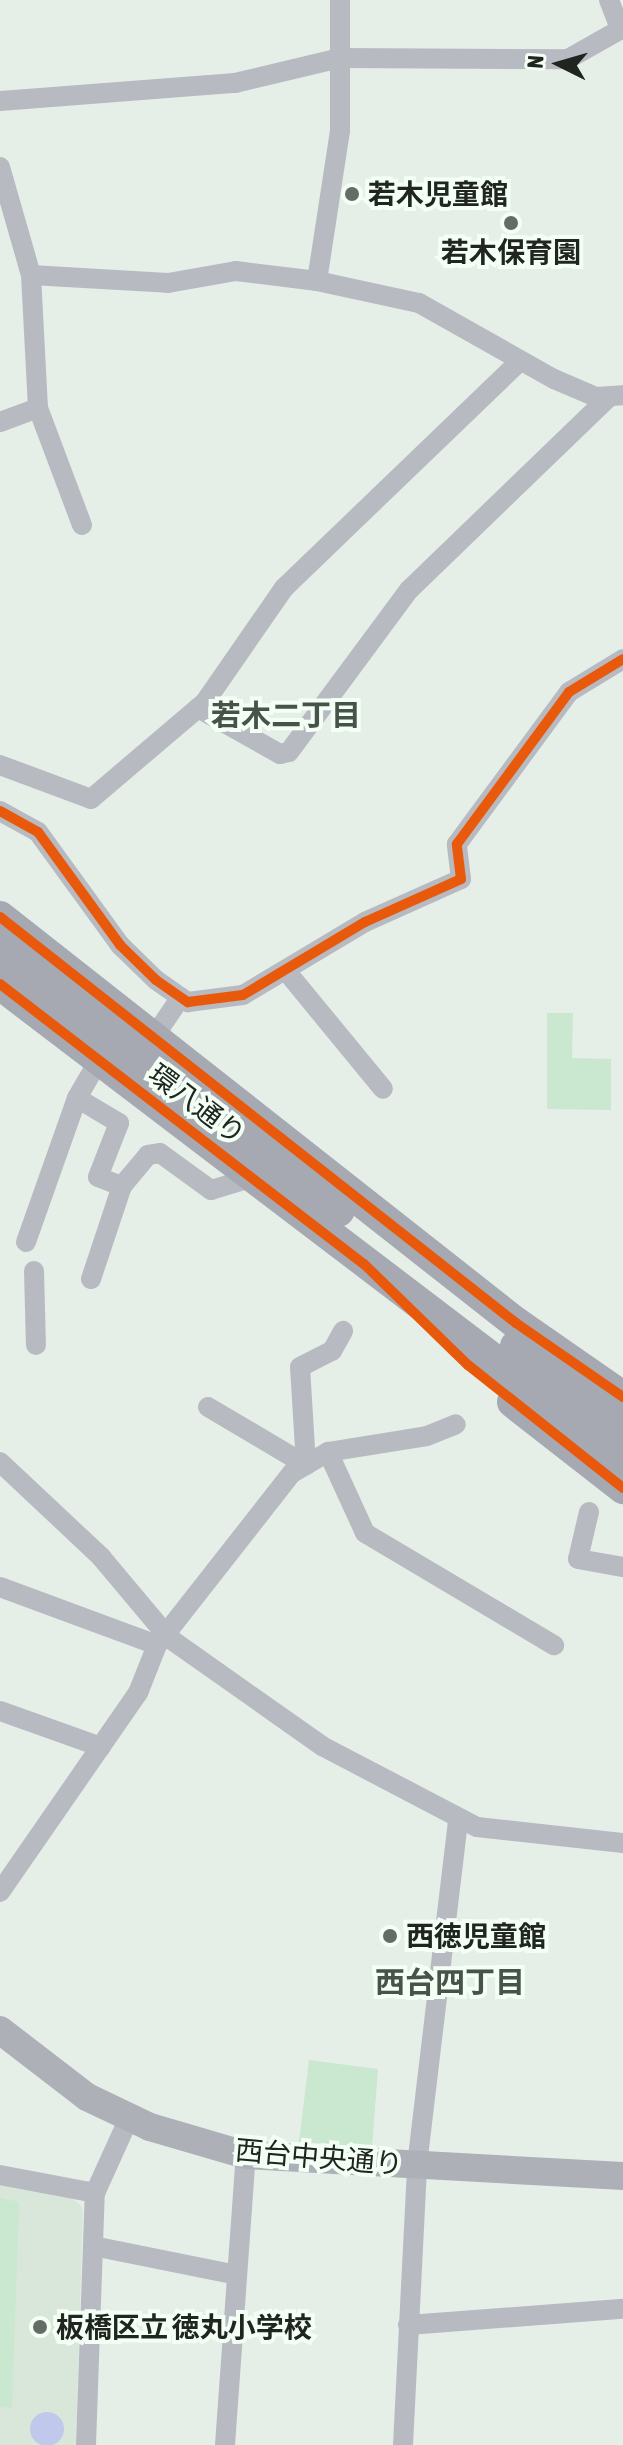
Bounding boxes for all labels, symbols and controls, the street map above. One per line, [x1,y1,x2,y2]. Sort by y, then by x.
north arrow [519,24,599,104]
text: N [522,54,549,70]
place label: 若木児童館 [368,177,508,211]
marker: 若木児童館 [343,185,361,203]
marker: 若木保育園 [502,214,520,232]
place label: 若木保育園 [441,235,581,269]
district label: 若木二丁目 [211,697,361,733]
street label: 環八通り [142,1057,252,1151]
place label: 西徳児童館 [406,1919,546,1953]
marker: 西徳児童館 [381,1927,399,1945]
district label: 西台四丁目 [375,1964,525,2000]
street label: 西台中央通り [234,2133,404,2181]
place label: 板橋区立 徳丸小学校 [56,2310,312,2344]
marker: 板橋区立 徳丸小学校 [31,2318,49,2336]

